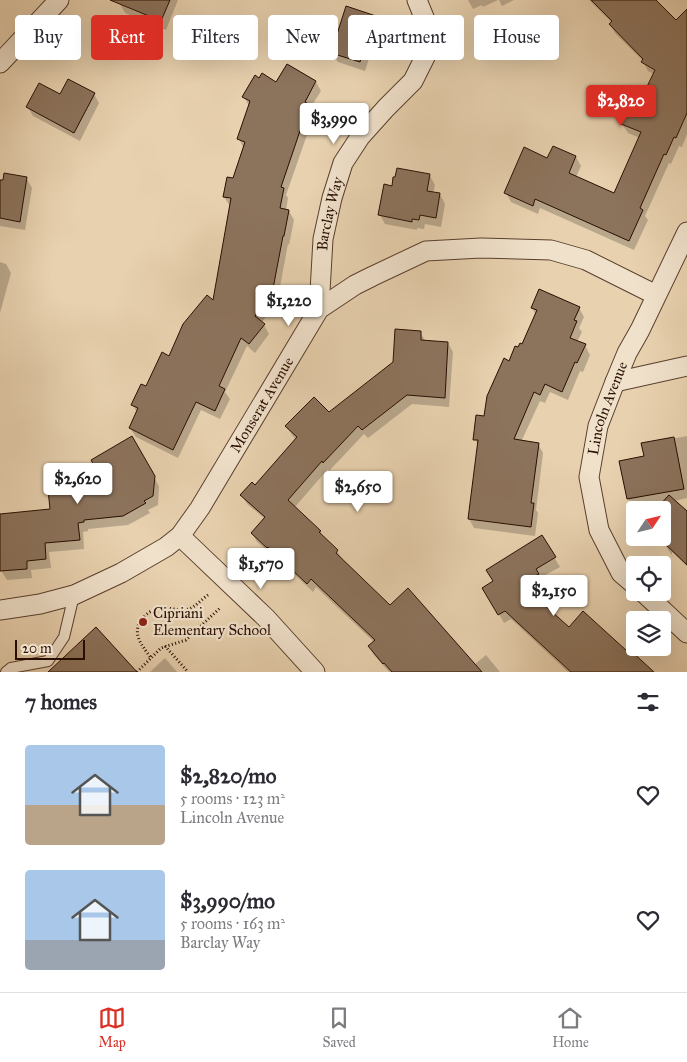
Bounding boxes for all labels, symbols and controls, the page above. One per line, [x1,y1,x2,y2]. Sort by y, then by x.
chip: Buy [15,15,81,60]
chip: Rent [91,15,163,60]
chip: Filters [173,15,258,60]
chip: New [268,15,338,60]
chip: Apartment [348,15,464,60]
chip: House [474,15,559,60]
pin: $2,820 [580,84,662,127]
text: $2,820 [597,91,645,110]
pin: $3,990 [293,102,375,145]
text: $3,990 [311,109,357,128]
street label: Barclay Way [313,174,347,251]
pin: $1,220 [248,284,330,327]
text: $1,220 [266,291,312,310]
street label: Monserat Avenue [226,354,297,456]
street label: Lincoln Avenue [584,359,631,456]
pin: $2,620 [37,462,119,505]
text: $2,620 [54,469,102,488]
pin: $2,650 [317,470,399,513]
text: $2,650 [335,477,381,496]
north arrow [626,501,671,546]
map controls [626,501,671,656]
pin: $1,570 [220,548,302,590]
text: $1,570 [238,554,284,573]
button: locate [626,556,671,601]
pin: $2,150 [513,574,595,617]
text: $2,150 [532,581,576,600]
place label: Cipriani Elementary School [153,604,272,639]
button: layers [626,611,671,656]
marker: Cipriani Elementary School [137,616,149,628]
scale bar [15,637,85,660]
text: 20 m [22,640,52,657]
icon: filters [634,688,662,716]
text: 7 homes [25,689,97,715]
text: $2,820/mo [180,763,277,789]
icon: home [65,765,125,825]
icon: heart [634,781,662,809]
text: 5 rooms · 123 m² [180,789,285,808]
text: Lincoln Avenue [180,808,284,827]
text: $3,990/mo [180,888,275,914]
icon: home [65,890,125,950]
icon: heart [634,906,662,934]
text: 5 rooms · 163 m² [180,914,285,933]
text: Barclay Way [180,933,260,952]
tab: Map [98,1004,126,1051]
tab: Saved [323,1004,356,1051]
tab: Home [552,1004,589,1051]

